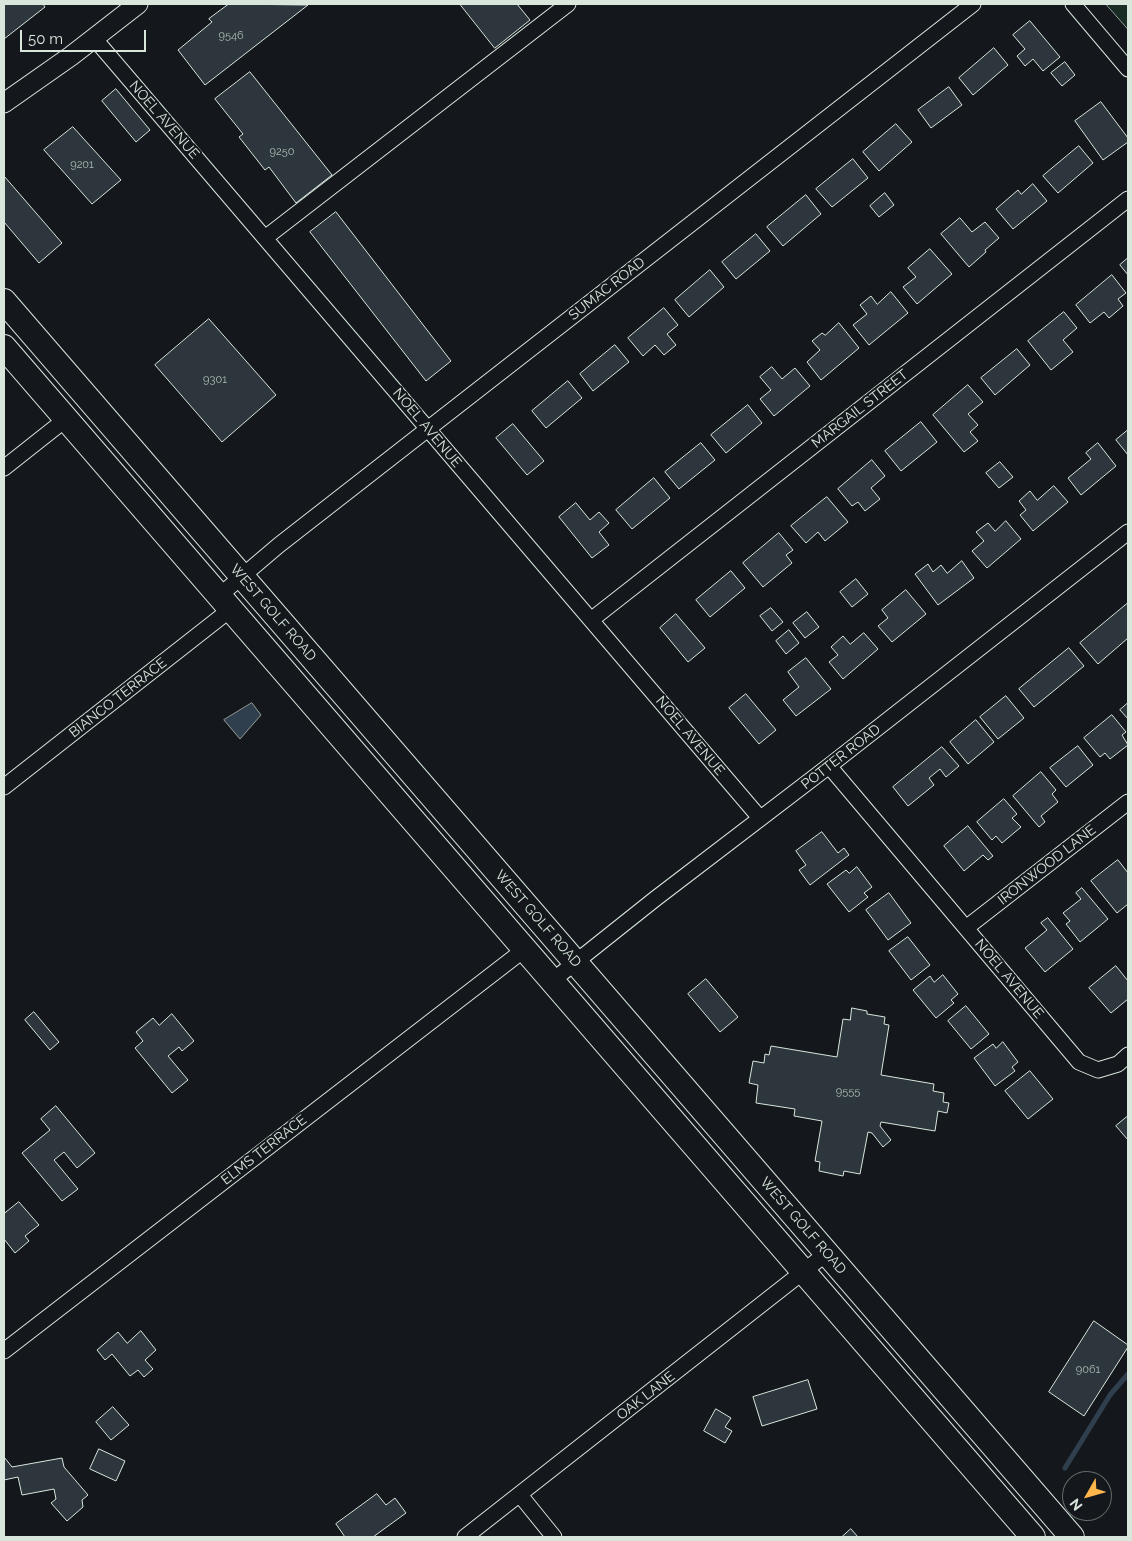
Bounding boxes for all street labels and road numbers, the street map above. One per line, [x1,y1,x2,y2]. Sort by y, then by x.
street label: NOEL AVENUE [125,77,203,163]
street label: SUMAC ROAD [565,254,649,324]
street label: MARGAIL STREET [809,366,911,452]
street label: NOEL AVENUE [389,385,465,471]
street label: WEST GOLF ROAD [226,561,320,665]
street label: BIANCO TERRACE [66,655,170,741]
street label: NOEL AVENUE [652,693,728,779]
street label: POTTER ROAD [798,721,884,793]
street label: IRONWOOD LANE [995,822,1099,908]
street label: WEST GOLF ROAD [491,867,585,971]
street label: NOEL AVENUE [971,936,1047,1022]
street label: ELMS TERRACE [218,1111,310,1189]
street label: WEST GOLF ROAD [756,1174,850,1278]
street label: OAK LANE [614,1368,678,1424]

